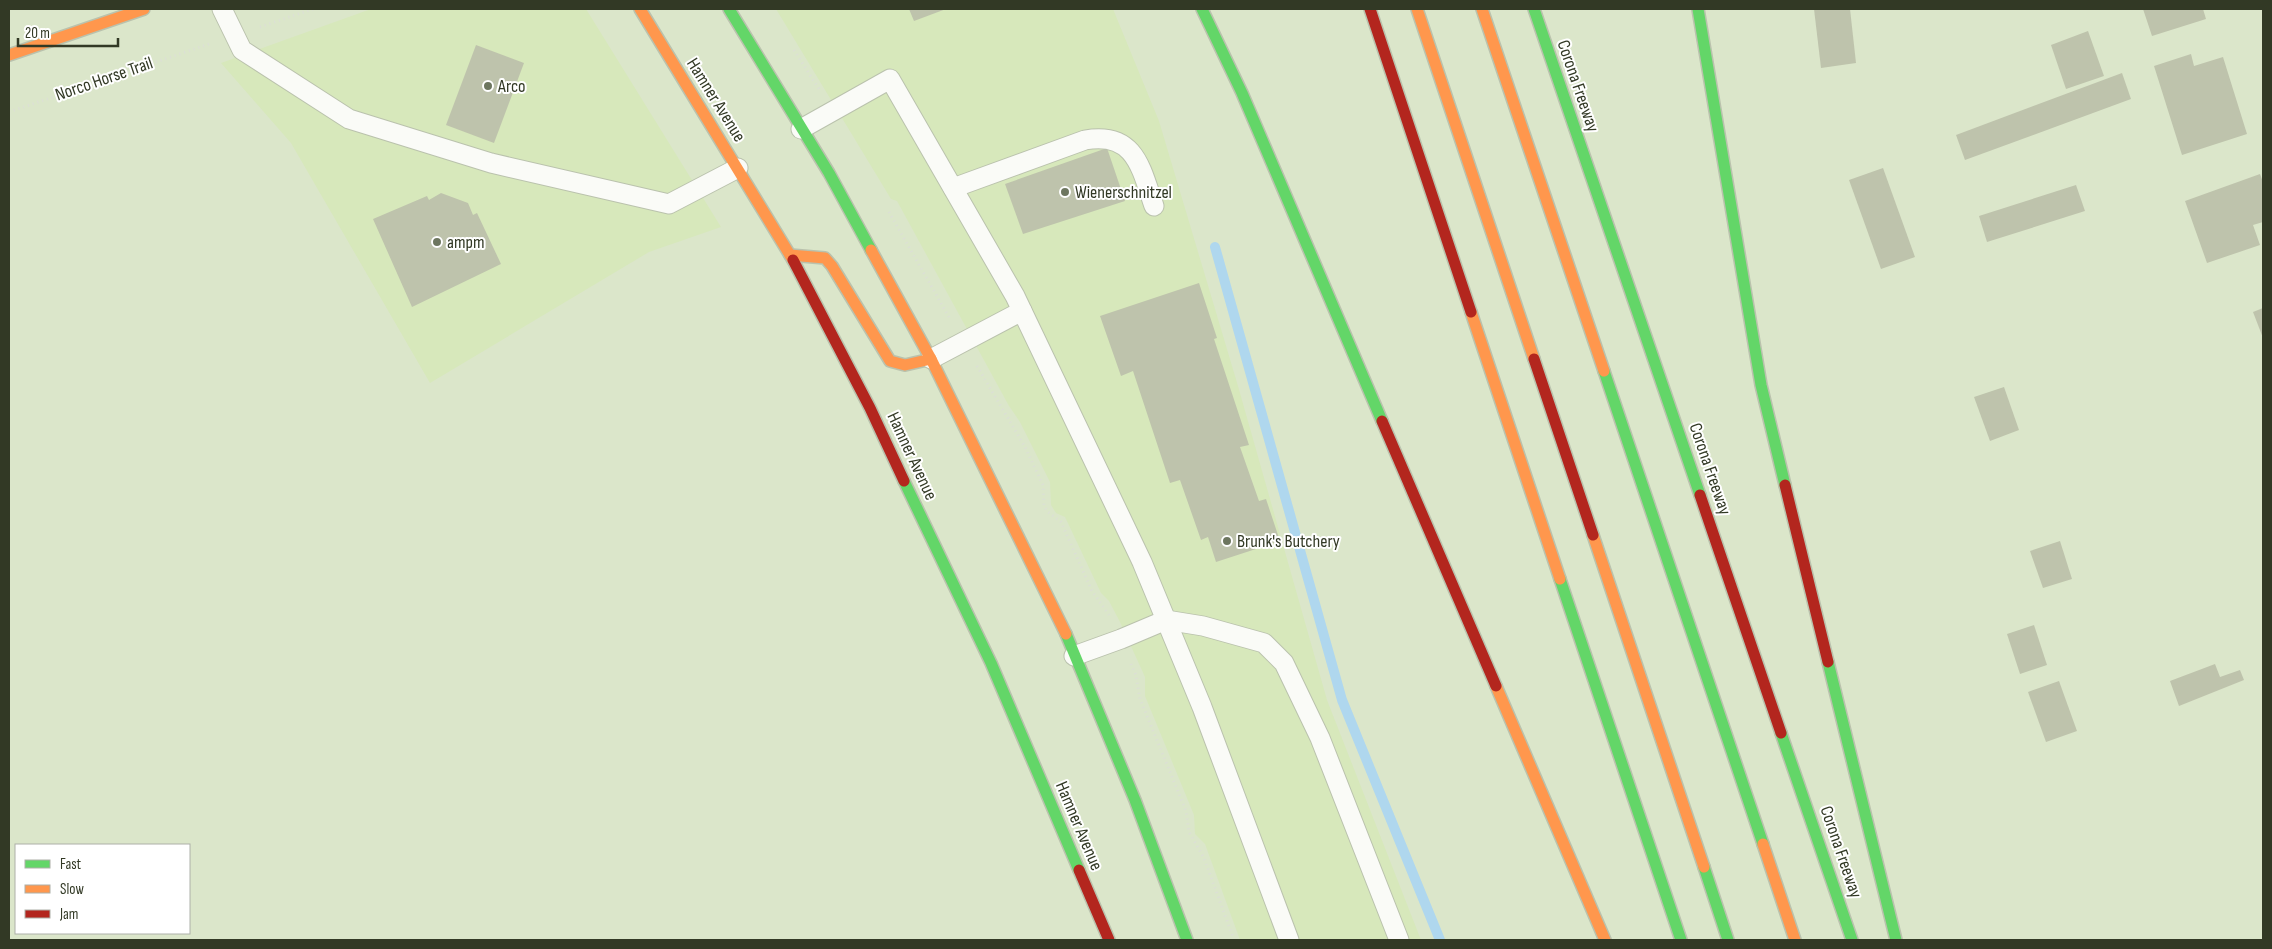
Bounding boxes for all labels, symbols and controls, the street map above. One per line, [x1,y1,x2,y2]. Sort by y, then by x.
scale bar [18,15,118,47]
text: 20 m [25,24,50,43]
street label: Corona Freeway [1553,37,1604,135]
street label: Norco Horse Trail [53,53,155,105]
street label: Hamner Avenue [682,54,750,146]
place label: Arco [497,76,526,97]
marker: Arco [482,80,494,92]
place label: Wienerschnitzel [1075,182,1172,203]
marker: Wienerschnitzel [1059,186,1071,198]
place label: ampm [447,232,485,253]
marker: ampm [431,236,443,248]
street label: Hamner Avenue [882,409,942,503]
street label: Corona Freeway [1685,420,1736,518]
place label: Brunk's Butchery [1237,531,1340,552]
marker: Brunk's Butchery [1221,535,1233,547]
street label: Hamner Avenue [1051,778,1107,874]
street label: Corona Freeway [1816,803,1867,901]
legend [15,844,190,934]
text: Fast [60,855,82,874]
text: Slow [60,880,84,899]
text: Jam [59,905,78,924]

